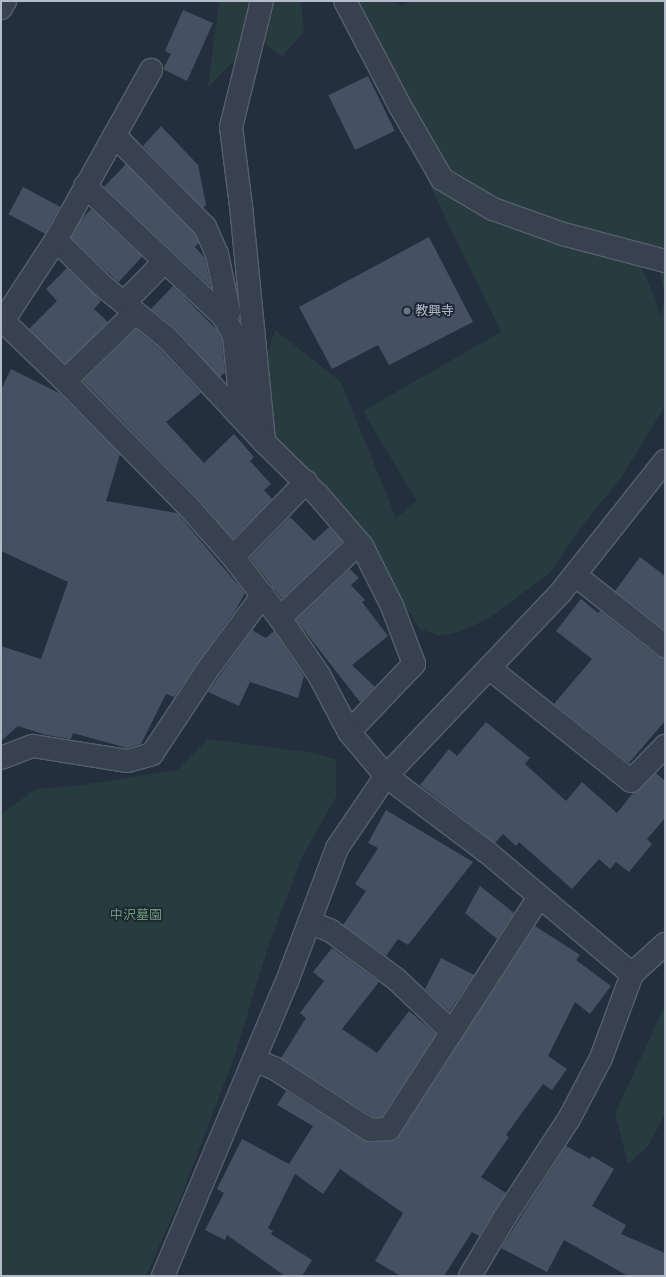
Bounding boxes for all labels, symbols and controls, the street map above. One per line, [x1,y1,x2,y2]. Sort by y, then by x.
place label: 教興寺 [415,303,454,319]
marker: 教興寺 [402,306,412,316]
park label: 中沢墓園 [110,907,162,923]

